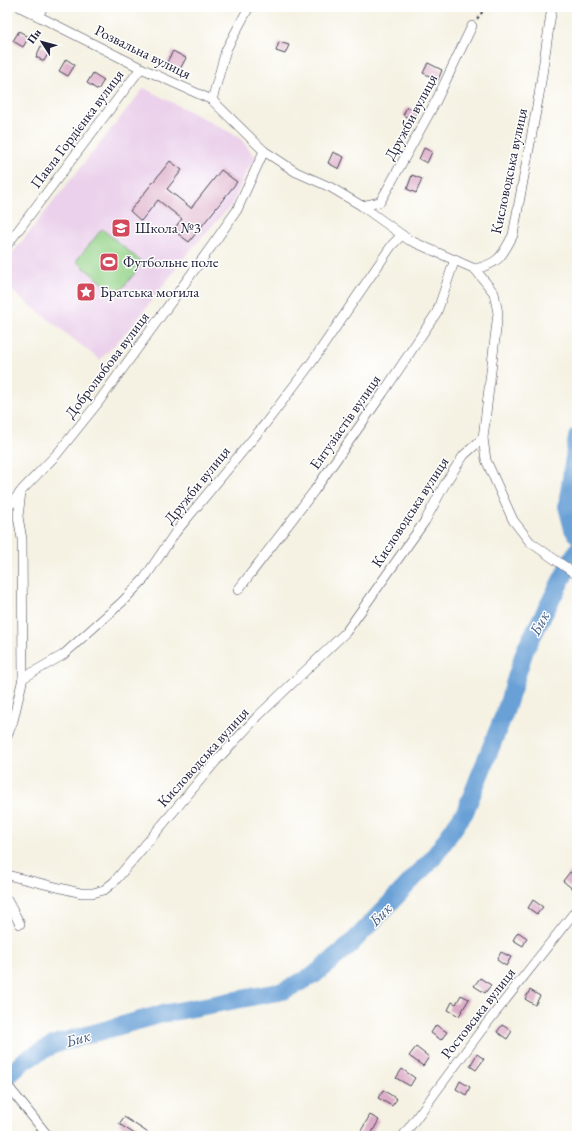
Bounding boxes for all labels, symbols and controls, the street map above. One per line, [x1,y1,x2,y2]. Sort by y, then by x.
street label: Розвальна вулиця [92,20,195,83]
north arrow [22,22,62,62]
text: Пн [24,25,44,46]
street label: Павла Гордієнка вулиця [26,65,128,192]
street label: Дружби вулиця [380,70,441,163]
street label: Кисловодська вулиця [486,106,531,235]
school or university icon: Школа №3 [110,217,132,239]
place label: Школа №3 [135,218,201,237]
sports icon: Футбольне поле [98,251,120,273]
place label: Футбольне поле [123,252,219,271]
place icon: Братська могила [75,281,97,303]
place label: Братська могила [100,282,199,301]
street label: Добролюбова вулиця [60,307,153,422]
street label: Ентузіастів вулиця [305,370,384,473]
street label: Дружби вулиця [159,442,234,528]
street label: Кисловодська вулиця [367,453,453,571]
water label: Бик [524,607,555,640]
street label: Кисловодська вулиця [153,703,253,811]
water label: Бик [363,898,397,931]
street label: Ростовська вулиця [436,963,519,1062]
water label: Бик [62,1025,93,1052]

